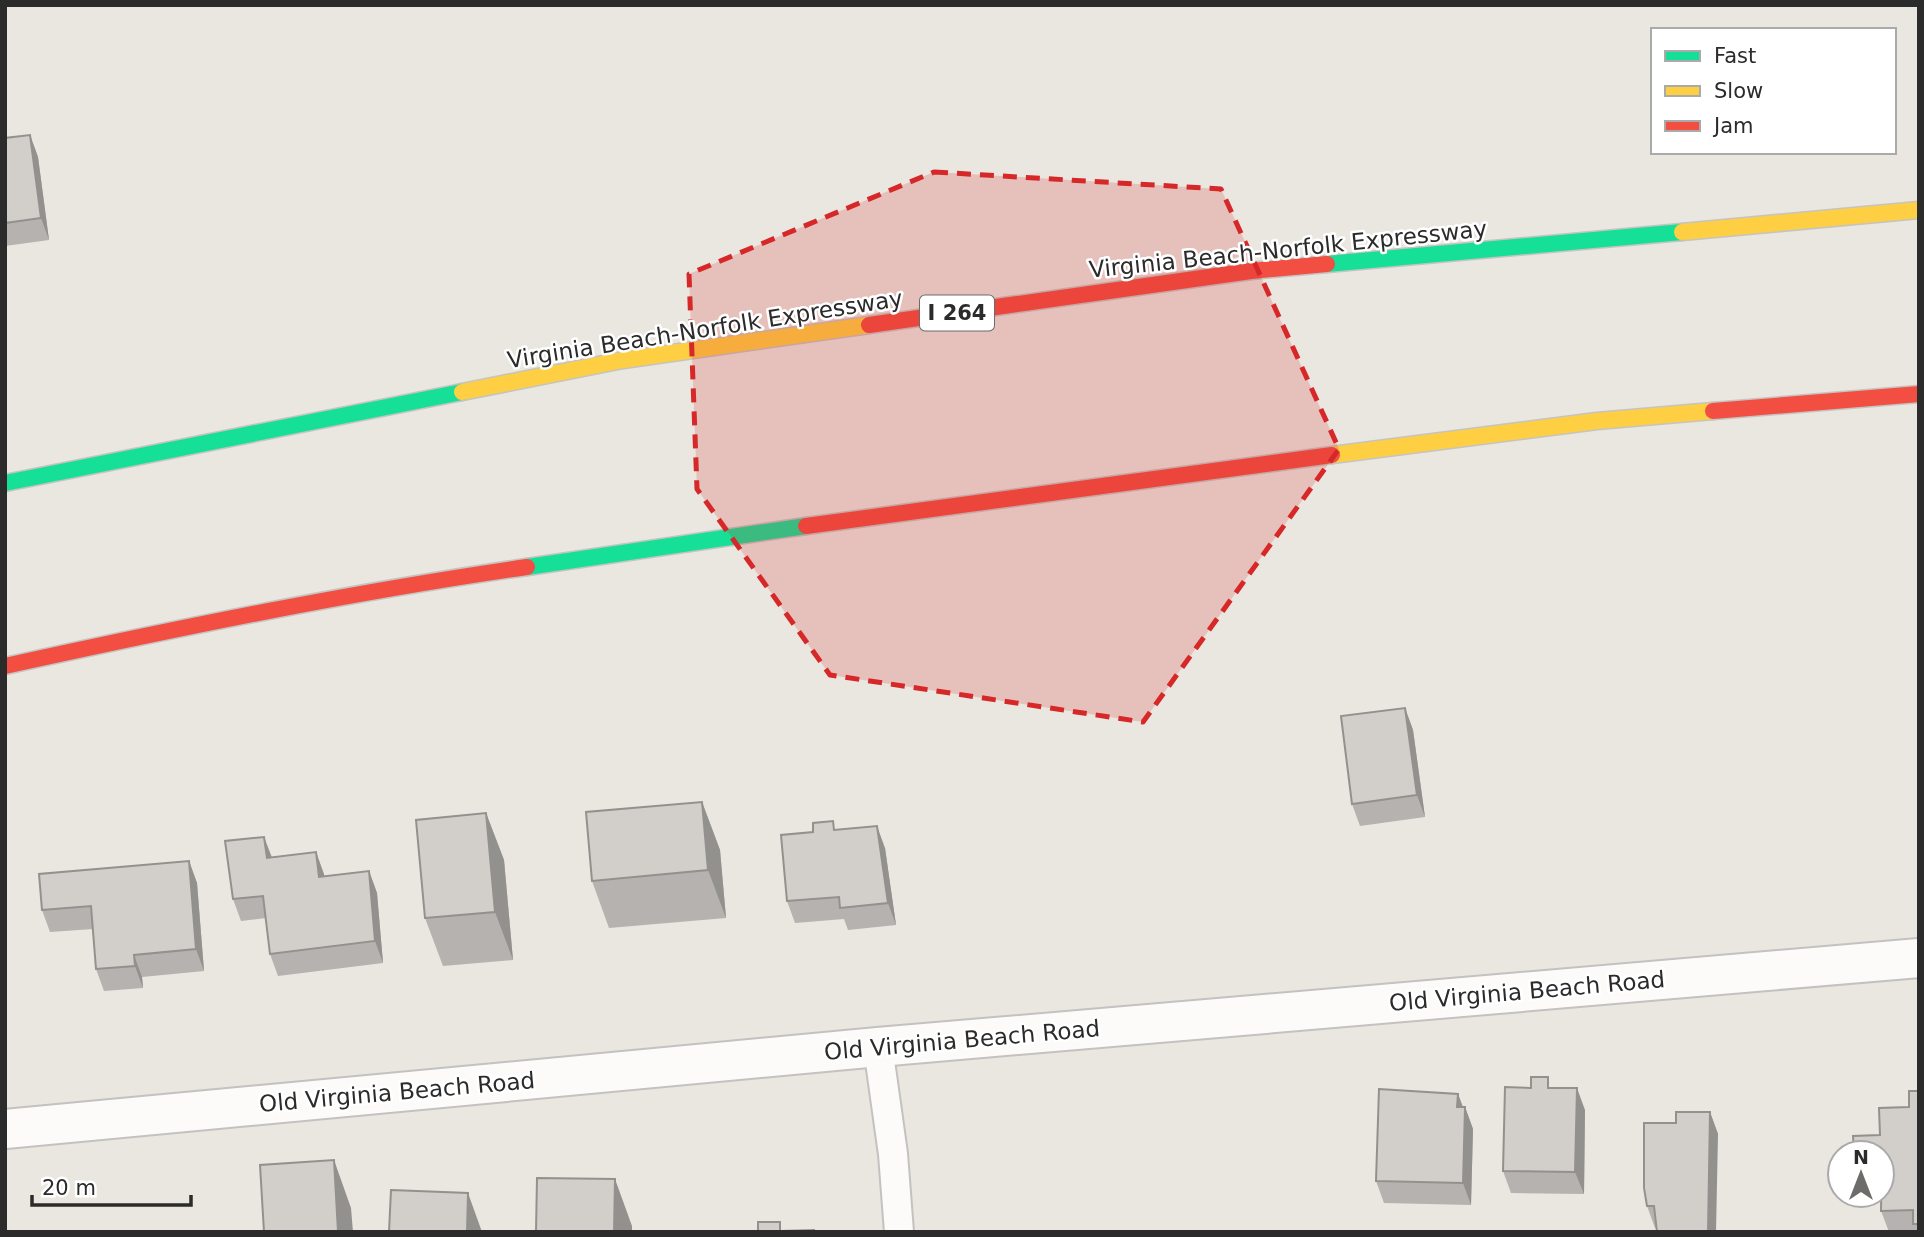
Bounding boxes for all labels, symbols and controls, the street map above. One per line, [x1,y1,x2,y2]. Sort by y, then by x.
legend [1651,28,1896,154]
text: Fast [1714,44,1756,68]
text: Slow [1714,79,1763,103]
text: Jam [1712,114,1754,138]
street label: Virginia Beach-Norfolk Expressway [1088,215,1488,283]
street label: Virginia Beach-Norfolk Expressway [506,285,904,373]
road number: I 264 [920,296,994,330]
street label: Old Virginia Beach Road [1388,966,1666,1016]
street label: Old Virginia Beach Road [823,1015,1101,1065]
street label: Old Virginia Beach Road [258,1067,536,1117]
north arrow [1826,1139,1896,1209]
text: N [1853,1146,1869,1168]
scale bar [32,1164,191,1208]
text: 20 m [42,1176,96,1200]

